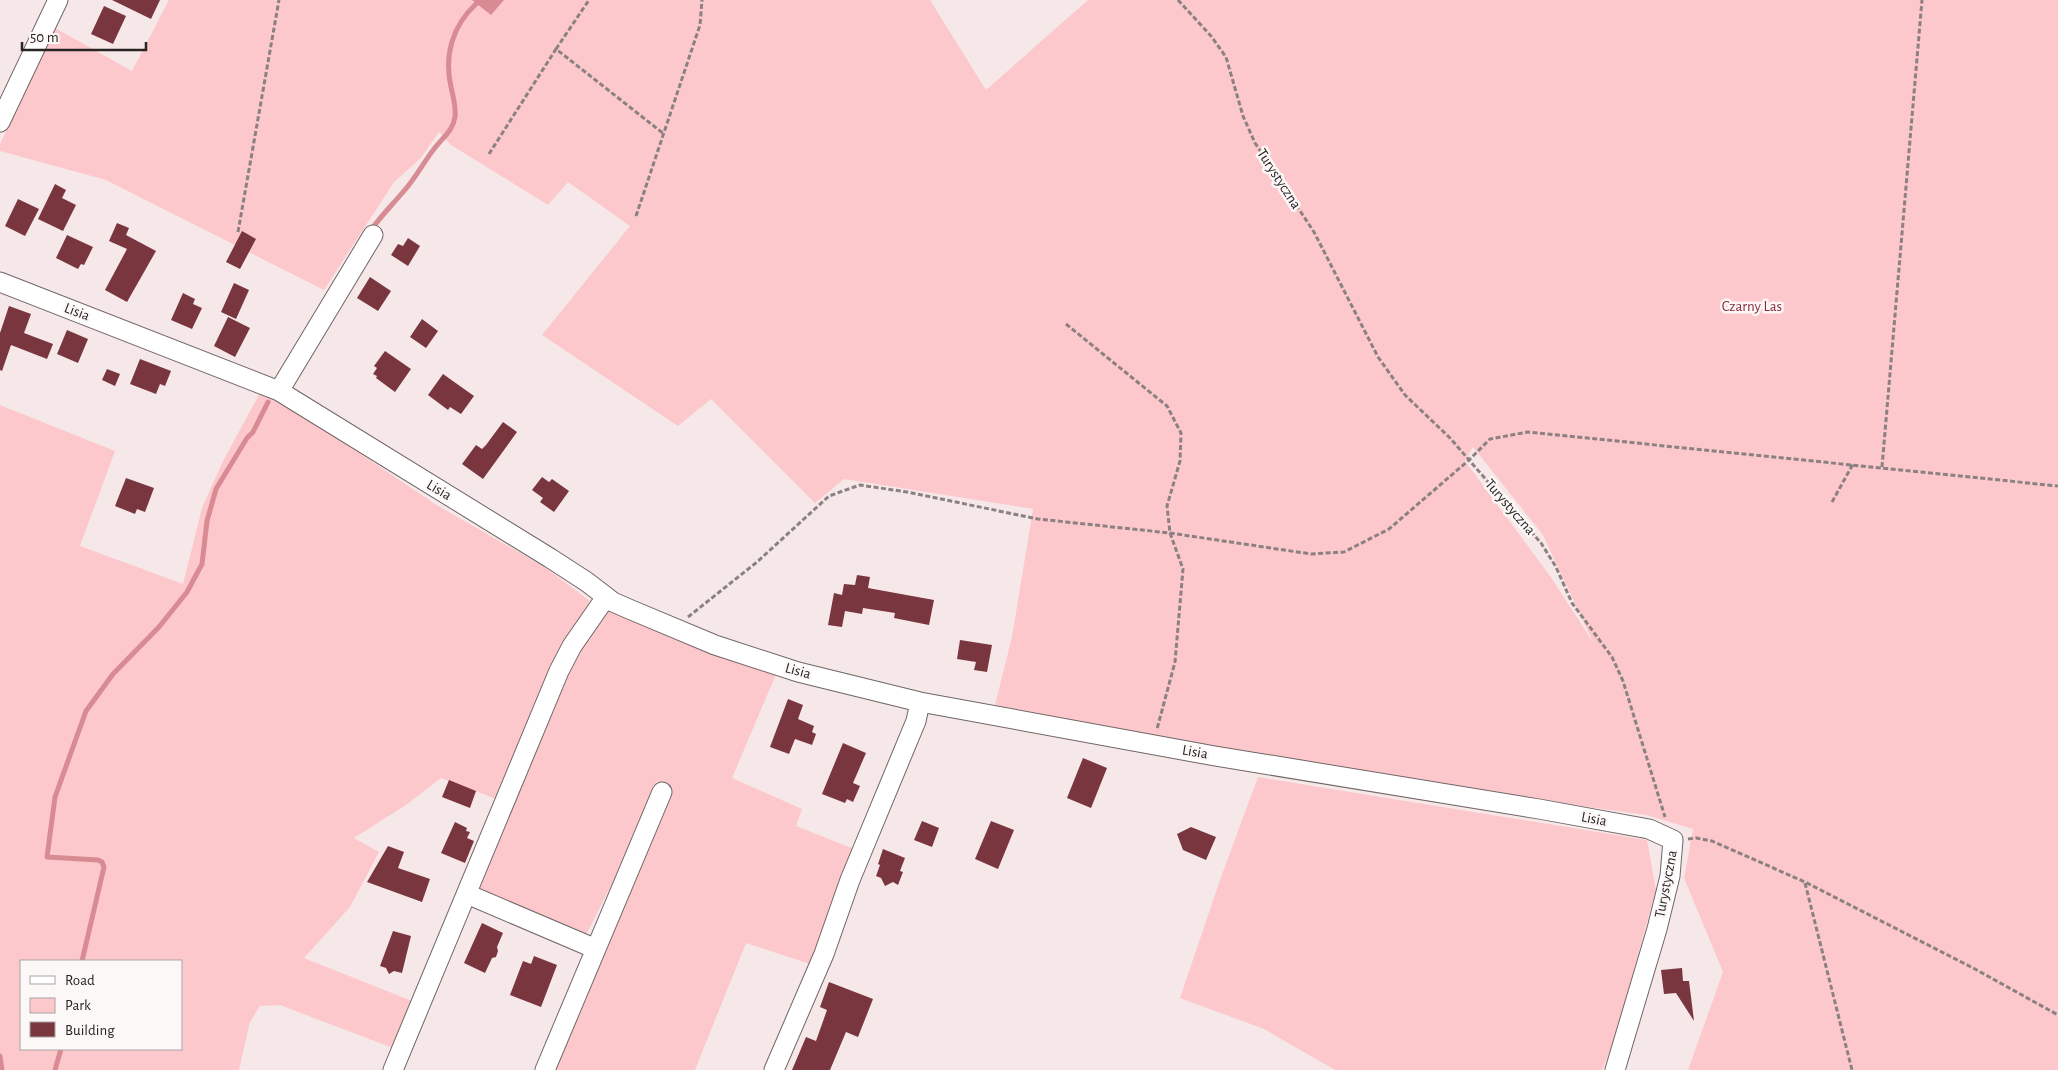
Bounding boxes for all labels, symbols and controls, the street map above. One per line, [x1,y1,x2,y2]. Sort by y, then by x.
scale bar [22,20,146,52]
text: 50 m [30,30,59,45]
street label: Turystyczna [1254,146,1304,212]
park label: Czarny Las [1722,299,1782,314]
street label: Lisia [62,300,92,324]
street label: Turystyczna [1482,476,1538,538]
street label: Lisia [424,477,454,503]
street label: Lisia [784,660,813,682]
street label: Lisia [1181,742,1209,762]
street label: Lisia [1580,809,1608,829]
street label: Turystyczna [1652,849,1680,919]
legend [20,960,182,1050]
text: Road [65,973,95,988]
text: Park [65,998,91,1013]
text: Building [65,1023,115,1038]

